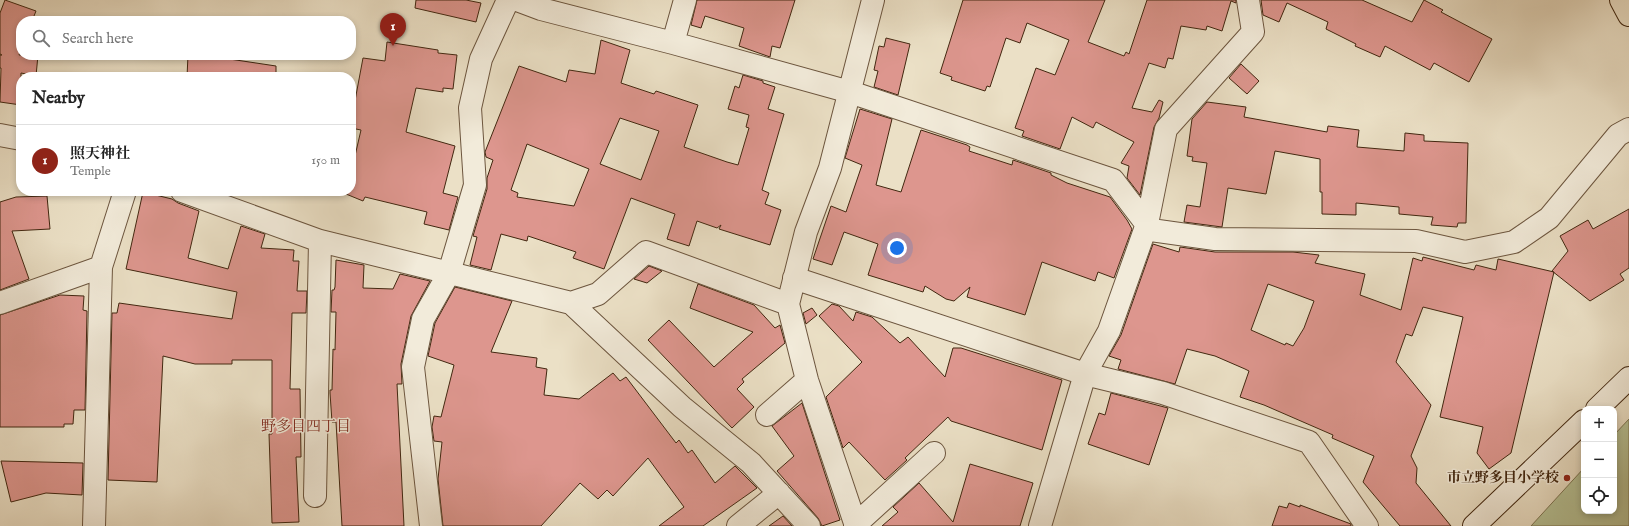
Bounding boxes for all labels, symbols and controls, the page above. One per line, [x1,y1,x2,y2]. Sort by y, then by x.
pin: 1 [380,13,406,46]
search box [16,16,356,60]
icon: search [30,27,52,49]
text: Search here [62,29,133,48]
text: Nearby [32,88,85,109]
text: 照天神社 [70,144,130,163]
text: 1 [43,152,47,169]
text: 150 m [311,152,340,169]
text: Temple [70,163,111,180]
your location [887,238,907,258]
map controls [1581,406,1617,514]
button: + [1581,406,1617,442]
district label: 野多目四丁目 [261,417,351,436]
button: − [1581,442,1617,478]
place label: 市立野多目小学校 [1447,469,1559,487]
marker: 市立野多目小学校 [1562,473,1572,483]
button: locate [1581,478,1617,514]

